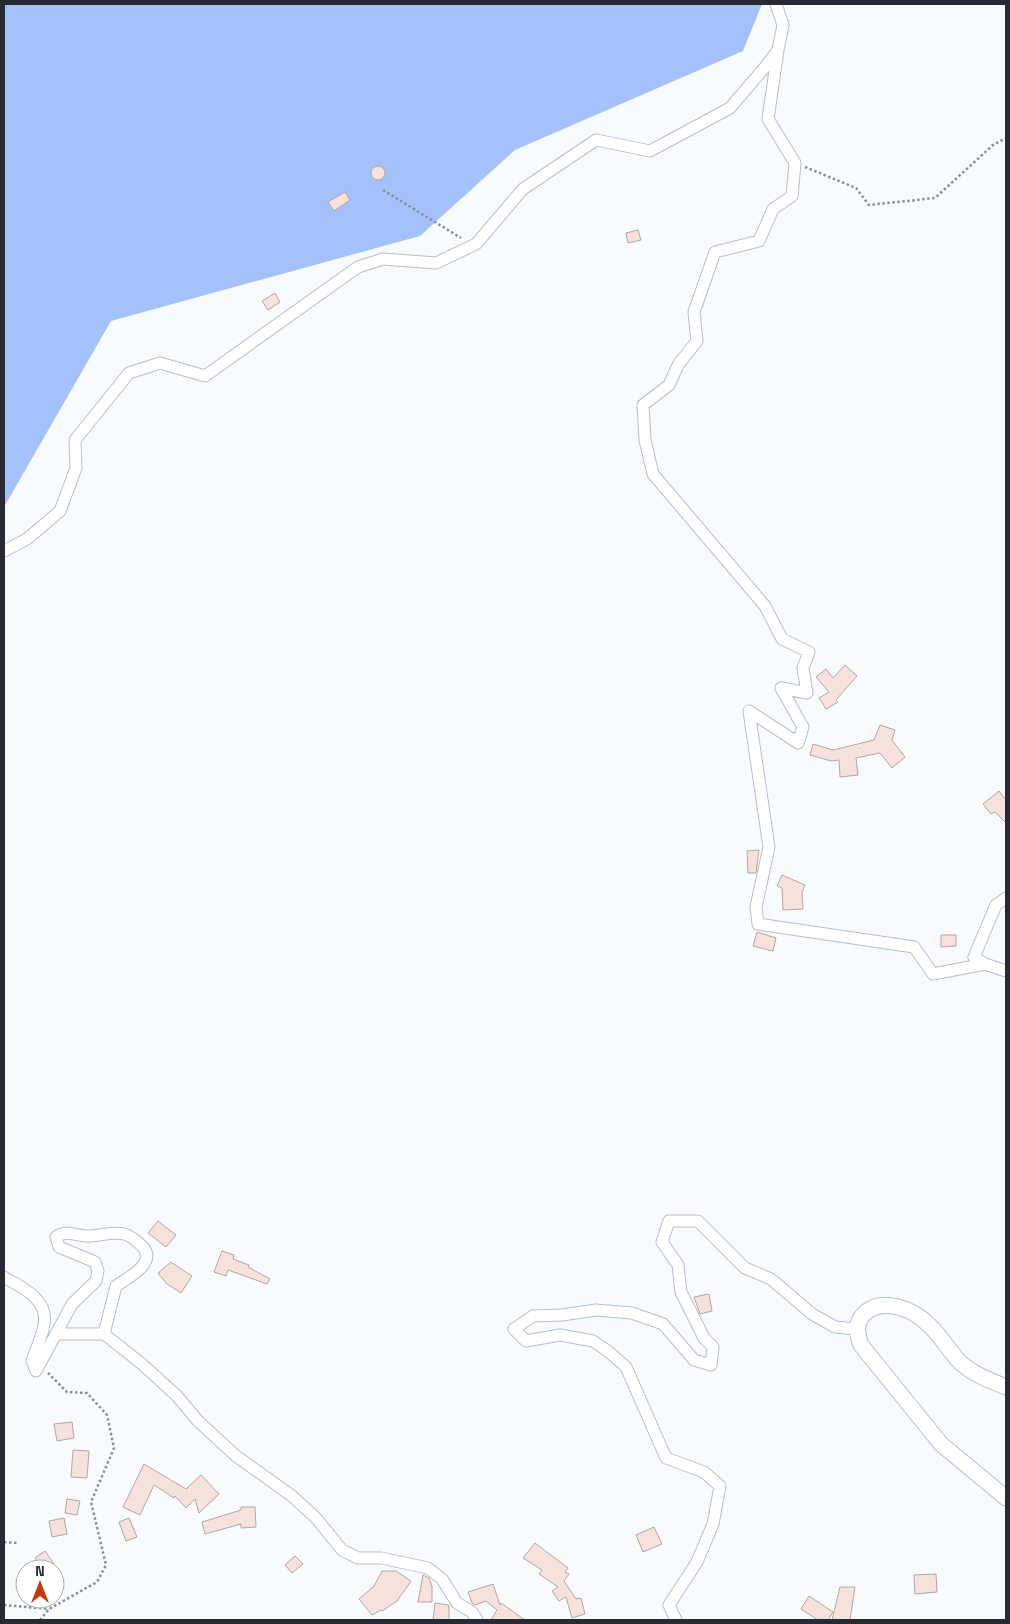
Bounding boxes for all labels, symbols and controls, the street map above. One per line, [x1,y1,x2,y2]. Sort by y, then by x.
north arrow [15,1559,65,1609]
text: N [35,1562,45,1580]

